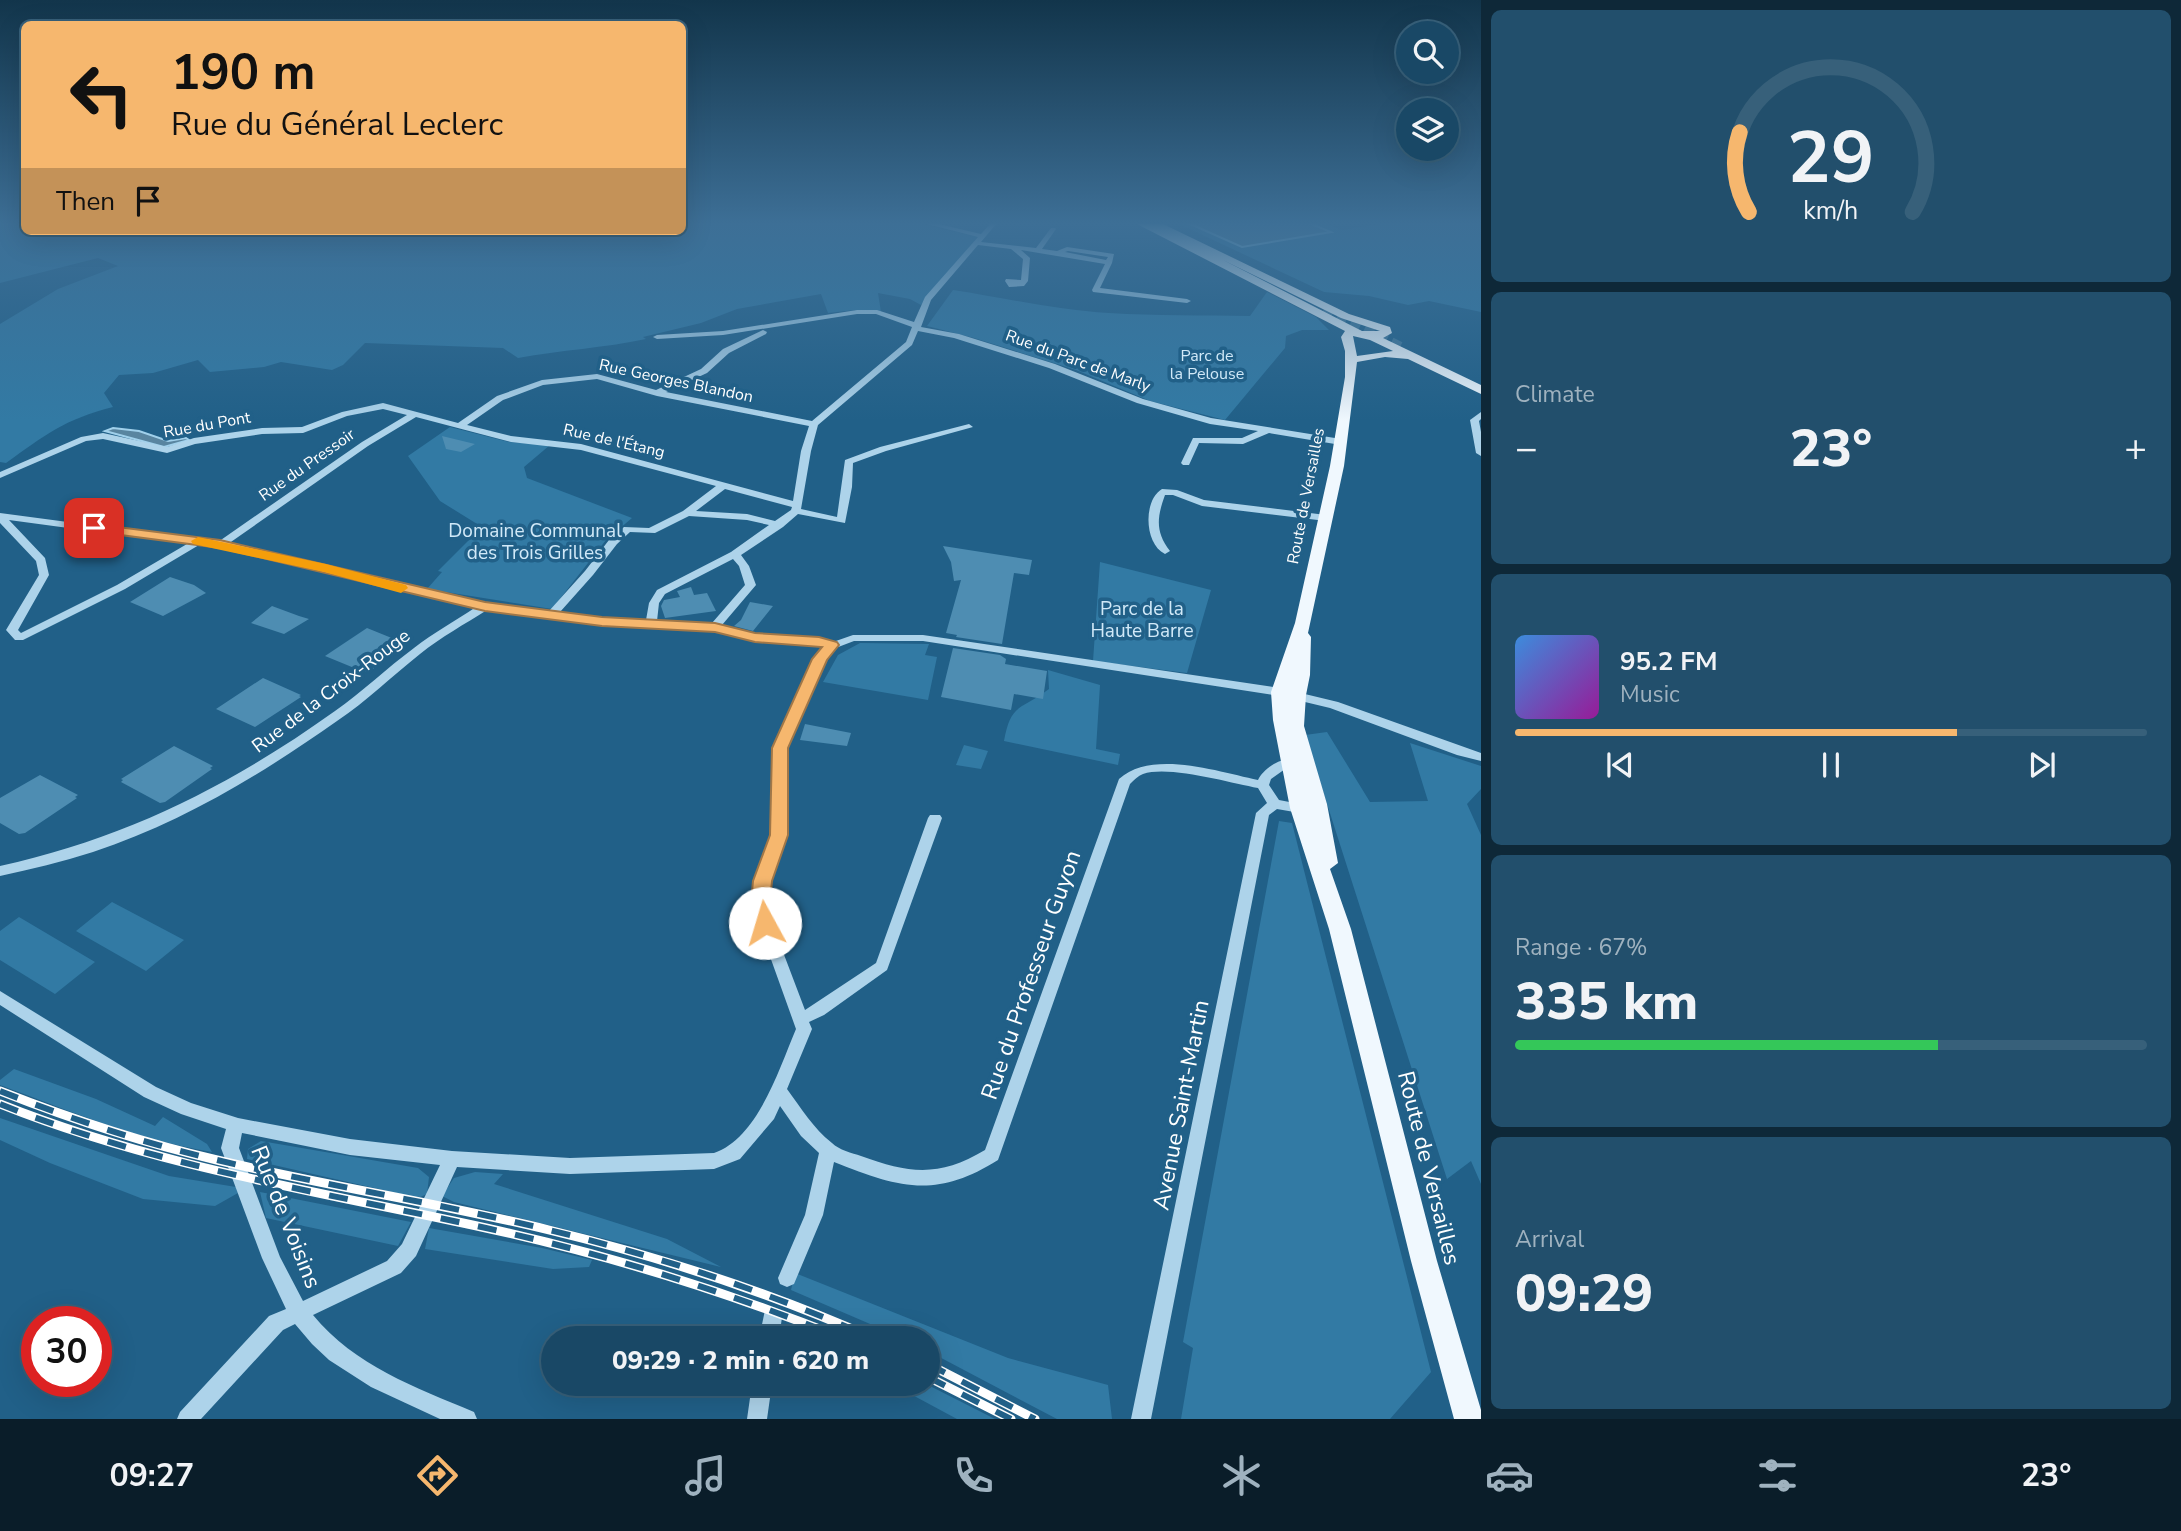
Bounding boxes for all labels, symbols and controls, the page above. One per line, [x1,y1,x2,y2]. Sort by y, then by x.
map controls [1396,21,1459,161]
button: search [1396,21,1459,84]
text: 190 m [171,39,315,106]
icon: left [56,49,147,140]
button: layers [1396,98,1459,161]
text: Rue du Général Leclerc [171,103,503,146]
text: 29 [1787,108,1875,208]
icon: arrive [129,182,167,220]
text: Then [56,184,115,219]
text: km/h [1803,194,1859,228]
street label: Rue du Parc de Marly [1002,325,1154,398]
park label: Parc de la Pelouse [1170,345,1244,385]
street label: Rue Georges Blandon [597,354,755,408]
text: Climate [1515,379,1595,410]
street label: Rue du Pont [162,406,253,443]
text: 23° [1790,413,1872,484]
street label: Rue de l'Étang [561,419,667,463]
text: − [1515,423,1538,474]
text: + [2124,423,2147,474]
street label: Rue du Pressoir [255,424,360,506]
street label: Route de Versailles [1282,426,1330,566]
pin [64,498,124,558]
icon: arrive [75,509,113,547]
park label: Domaine Communal des Trois Grilles [448,518,622,566]
park label: Parc de la Haute Barre [1090,596,1194,644]
street label: Rue de la Croix-Rouge [247,623,415,759]
text: 95.2 FM [1620,644,1717,679]
text: Music [1620,679,1680,710]
icon: previous [1601,746,1639,784]
icon: pause [1812,746,1850,784]
icon: next [2023,746,2061,784]
street label: Rue du Professeur Guyon [974,846,1088,1104]
position arrow [728,886,802,960]
text: Range · 67% [1515,932,1647,963]
text: 335 km [1515,966,1698,1037]
street label: Avenue Saint-Martin [1145,997,1217,1213]
street label: Route de Versailles [1390,1068,1468,1268]
street label: Rue de Voisins [243,1141,329,1293]
text: Arrival [1515,1224,1584,1255]
text: 09:29 [1515,1258,1653,1329]
speed limit sign: 30 [21,1306,112,1397]
text: 09:29 · 2 min · 620 m [612,1343,869,1378]
icon: directions [413,1451,462,1500]
icon: music [681,1451,730,1500]
icon: phone [949,1451,998,1500]
icon: climate [1217,1451,1266,1500]
icon: car [1485,1451,1534,1500]
icon: filters [1753,1451,1802,1500]
text: 09:27 [109,1454,194,1497]
text: 23° [2021,1454,2071,1497]

